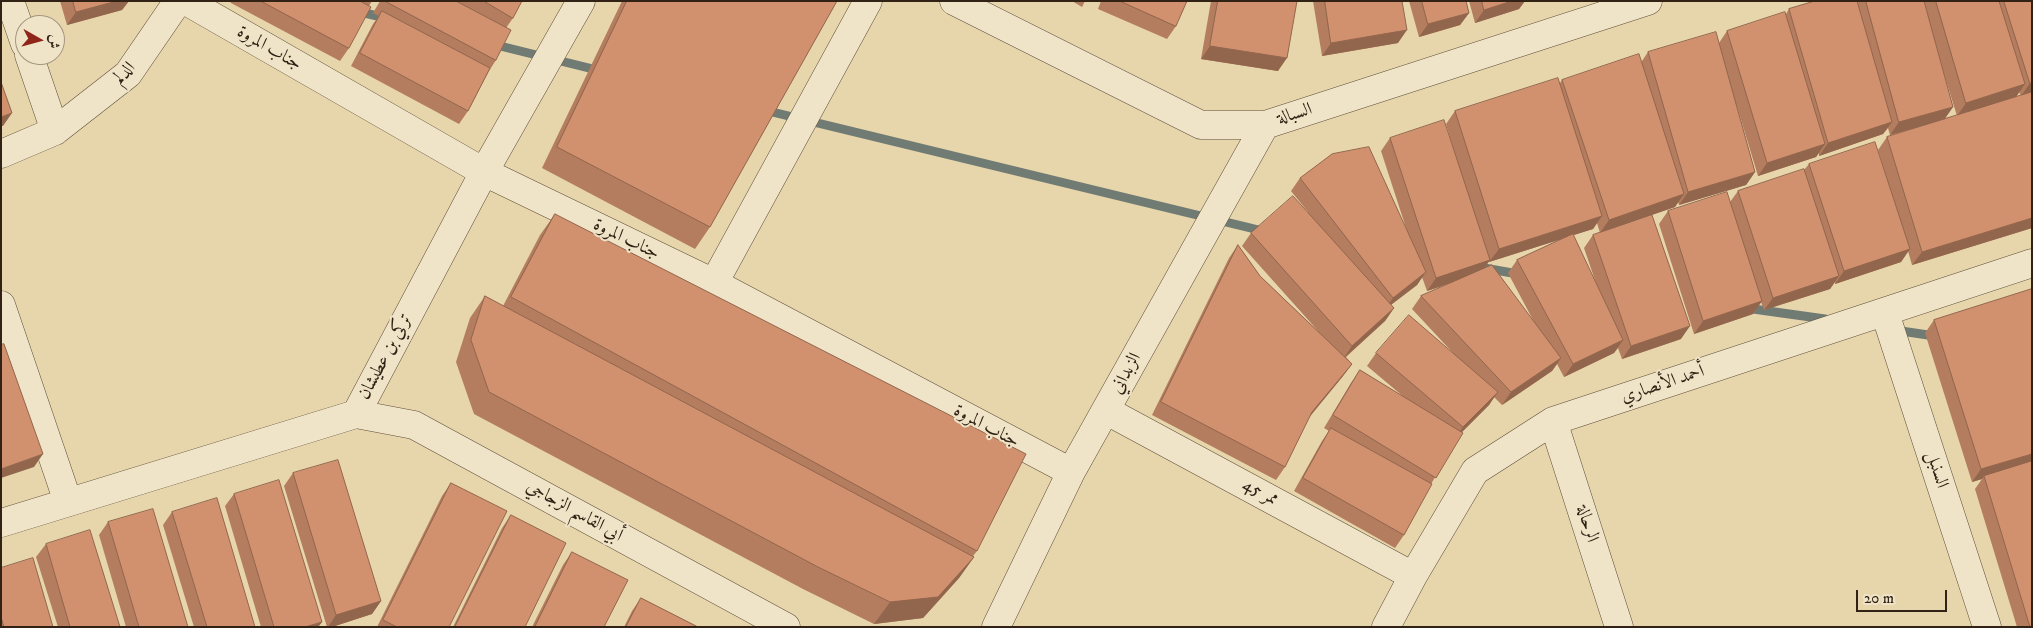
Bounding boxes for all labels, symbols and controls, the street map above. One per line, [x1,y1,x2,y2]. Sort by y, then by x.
north arrow [15,15,65,65]
street label: جناب المروة [233,22,305,76]
text: ش [44,34,64,50]
street label: الدلم [109,58,141,90]
street label: السبالة [1275,99,1315,131]
street label: جناب المروة [589,215,663,265]
street label: تركي بن عطيشان [354,310,418,404]
street label: الزبداني [1107,350,1147,398]
street label: أحمد الأنصاري [1618,361,1708,409]
street label: جناب المروة [950,401,1022,453]
street label: السنبل [1920,449,1952,491]
street label: ممر 45 [1238,475,1282,511]
street label: أبي القاسم الزجاجي [522,477,626,547]
street label: الرحالة [1570,503,1602,545]
scale bar [1858,580,1949,612]
text: 20 m [1864,589,1894,608]

